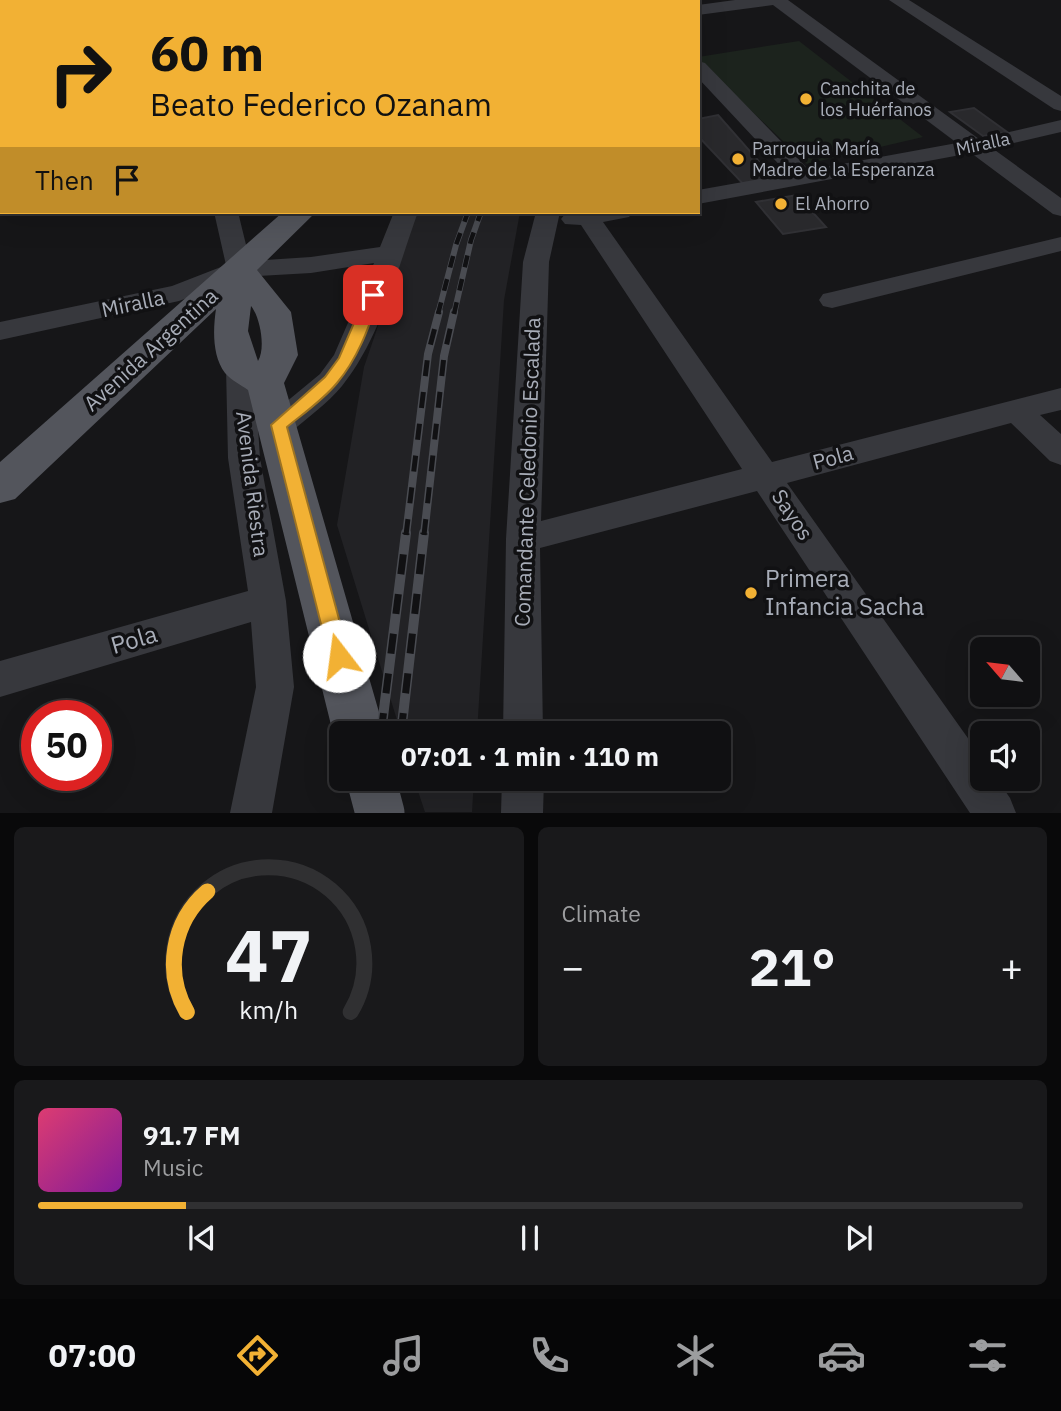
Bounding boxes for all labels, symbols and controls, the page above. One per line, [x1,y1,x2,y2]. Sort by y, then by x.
text: 60 m [150,21,264,84]
icon: right [35,28,126,119]
place label: Canchita de los Huérfanos [820,77,932,121]
text: Beato Federico Ozanam [150,83,492,125]
marker: Canchita de los Huérfanos [798,91,814,107]
street label: Miralla [954,127,1012,160]
place label: Parroquia María Madre de la Esperanza [752,137,935,181]
marker: Parroquia María Madre de la Esperanza [730,151,746,167]
icon: arrive [108,161,146,199]
text: Then [35,163,94,197]
place label: El Ahorro [795,192,870,215]
marker: El Ahorro [773,196,789,212]
pin [343,265,403,325]
icon: arrive [354,276,392,314]
street label: Avenida Argentina [77,282,223,417]
street label: Miralla [99,283,167,323]
street label: Comandante Celedonio Escalada [508,317,546,627]
street label: Avenida Riestra [230,409,276,558]
street label: Pola [809,438,856,476]
street label: Sayos [766,484,820,545]
place label: Primera Infancia Sacha [765,562,924,622]
marker: Primera Infancia Sacha [743,585,759,601]
street label: Pola [107,617,161,661]
position arrow [302,619,376,693]
north arrow [970,637,1040,707]
map controls [970,637,1040,791]
speed limit sign: 50 [21,700,112,791]
button: sound [970,721,1040,791]
text: 07:01 · 1 min · 110 m [401,739,659,773]
text: Climate [562,898,641,928]
text: 47 [225,908,312,1003]
text: 21° [749,933,836,1000]
text: − [562,942,584,991]
text: + [1000,942,1023,991]
text: km/h [239,993,298,1026]
text: 91.7 FM [143,1118,241,1152]
text: Music [143,1152,203,1182]
icon: previous [183,1219,221,1257]
icon: pause [511,1219,549,1257]
icon: next [840,1219,878,1257]
icon: directions [233,1331,282,1380]
icon: music [379,1331,428,1380]
icon: phone [525,1331,574,1380]
icon: climate [671,1331,720,1380]
icon: car [817,1331,866,1380]
icon: filters [963,1331,1012,1380]
text: 07:00 [49,1334,136,1376]

